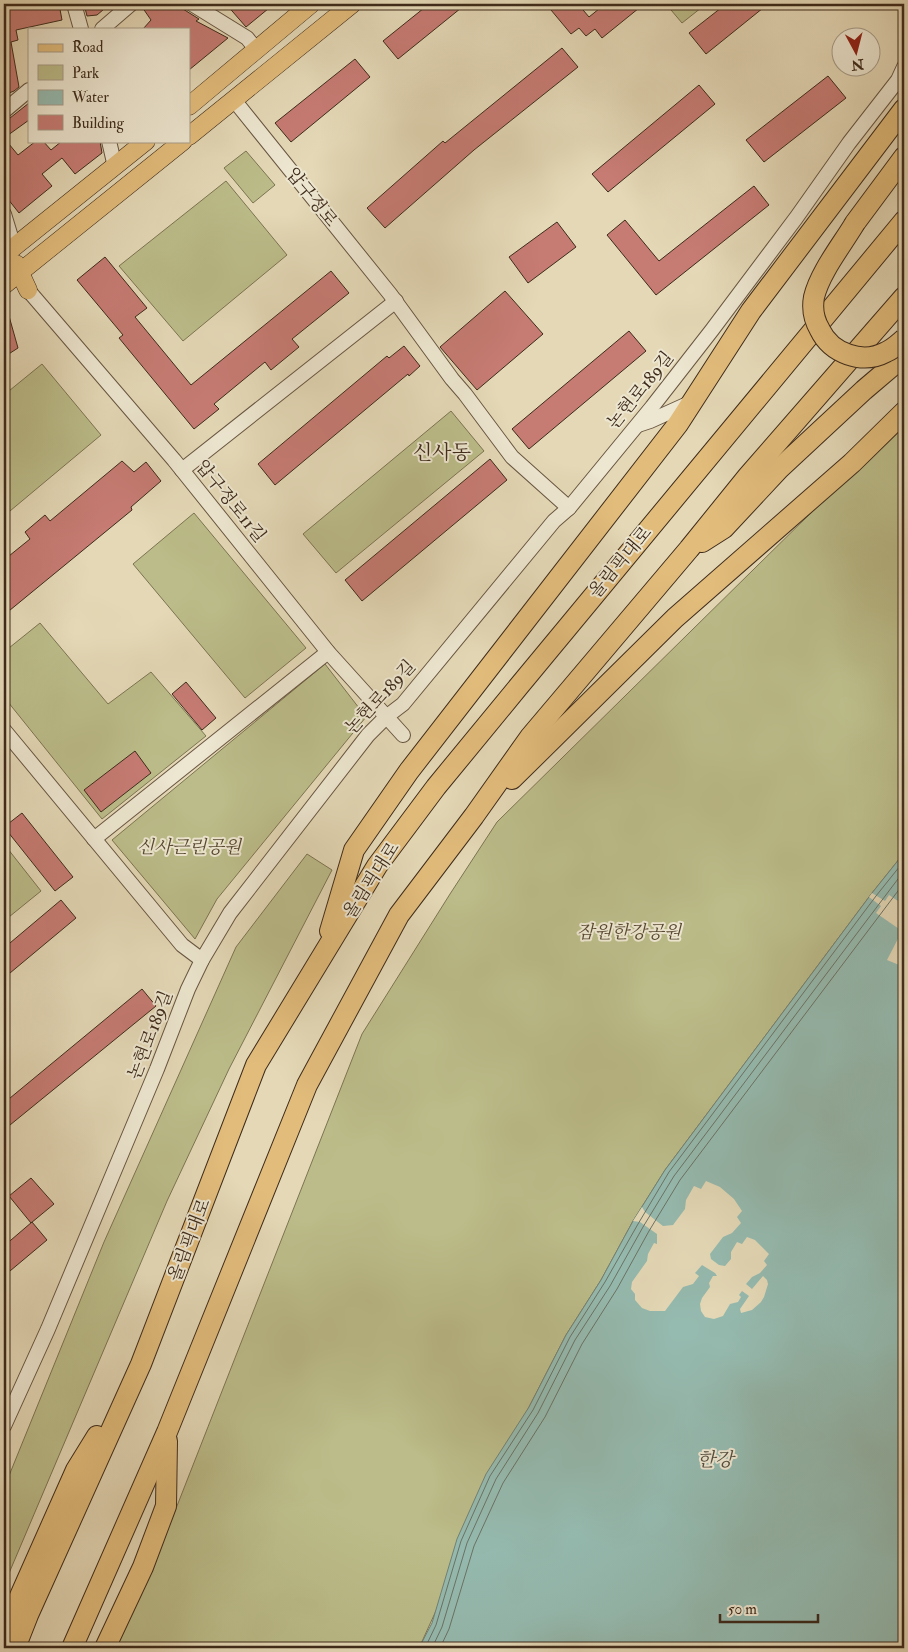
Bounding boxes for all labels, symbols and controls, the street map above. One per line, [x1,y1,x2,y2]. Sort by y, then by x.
legend [28,28,190,142]
north arrow [830,28,880,78]
text: Road [72,38,104,57]
text: N [850,55,866,74]
text: Park [72,64,99,83]
text: Water [71,88,109,107]
text: Building [72,114,124,133]
street label: 압구정로 [281,163,342,232]
street label: 논현로189길 [602,347,679,434]
district label: 신사동 [413,440,471,465]
street label: 압구정로11길 [190,455,271,547]
street label: 올림픽대로 [584,522,657,603]
street label: 논현로189길 [340,655,421,739]
park label: 신사근린공원 [137,836,243,859]
street label: 올림픽대로 [338,838,405,923]
park label: 잠원한강공원 [577,921,683,944]
street label: 논현로189길 [123,987,178,1083]
street label: 올림픽대로 [163,1195,216,1285]
water label: 한강 [697,1448,736,1472]
scale bar [720,1592,818,1624]
text: 50 m [728,1600,757,1619]

